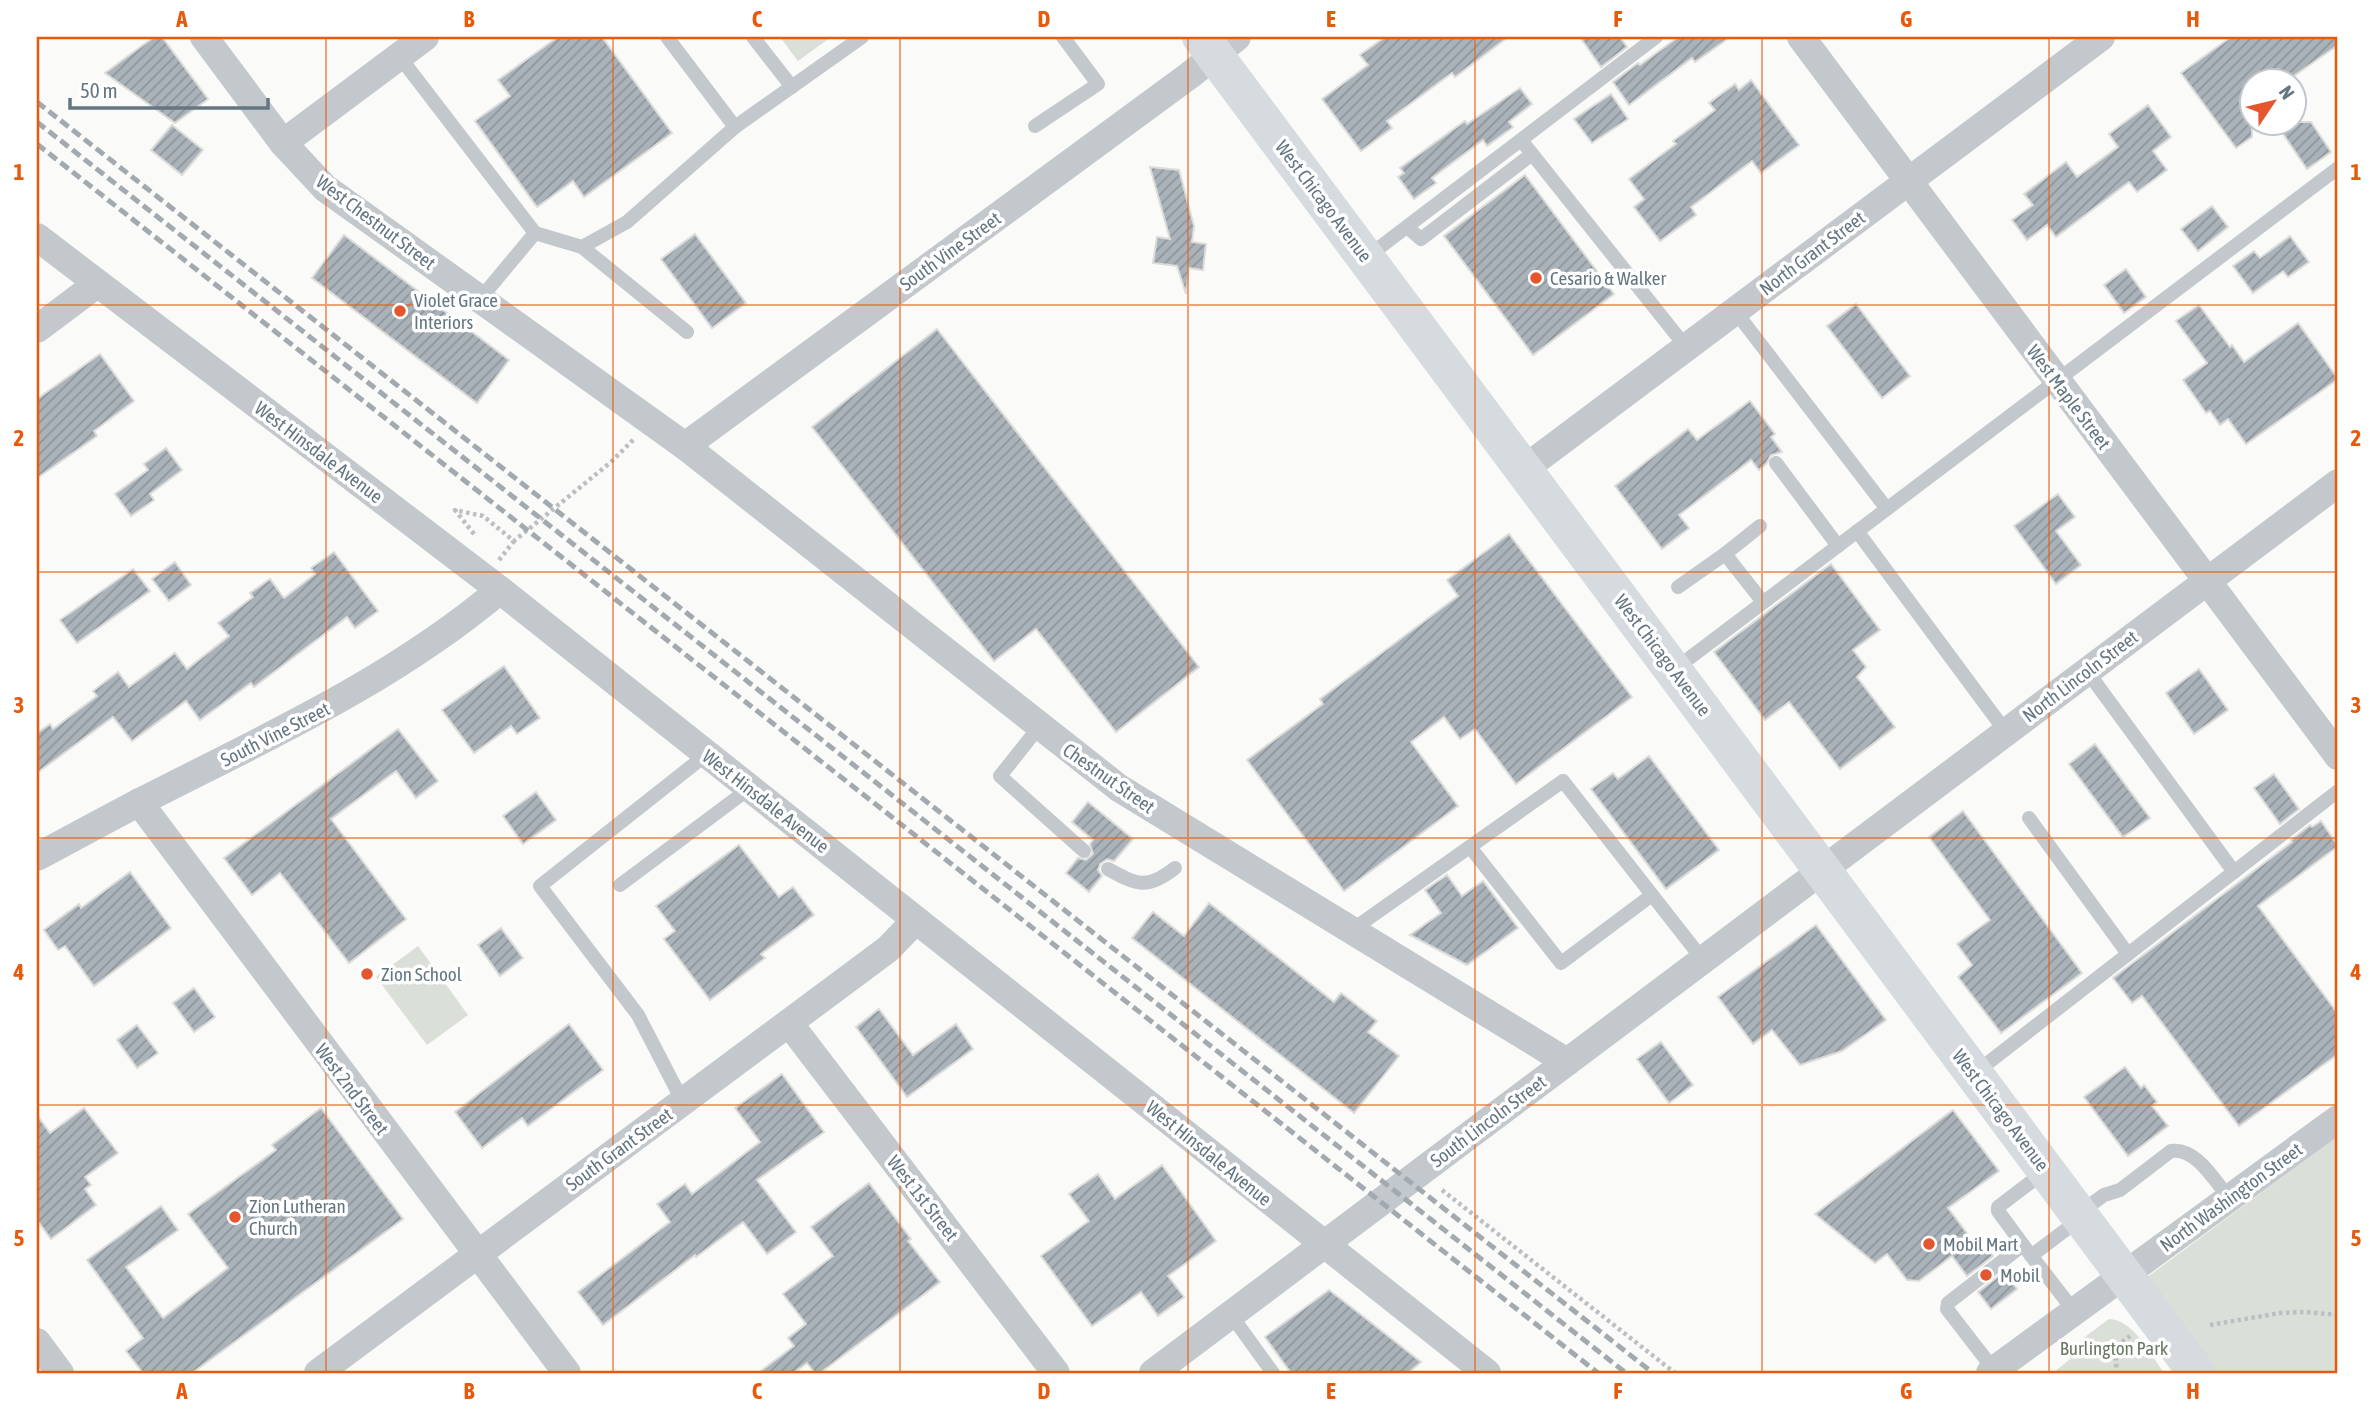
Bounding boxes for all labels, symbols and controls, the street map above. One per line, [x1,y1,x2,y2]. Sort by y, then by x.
text: A [175,6,188,32]
text: B [464,6,475,32]
text: C [752,6,763,32]
text: D [1038,6,1051,32]
text: E [1326,6,1336,32]
text: F [1613,6,1623,32]
text: G [1900,6,1912,32]
text: H [2186,6,2200,32]
scale bar [70,66,268,110]
north arrow [2238,66,2308,136]
text: 50 m [80,78,118,102]
text: N [2275,81,2299,103]
street label: West Chicago Avenue [1271,136,1377,266]
text: 1 [14,159,25,185]
text: 1 [2351,159,2362,185]
street label: West Chestnut Street [312,170,440,274]
street label: North Grant Street [1755,206,1869,300]
street label: South Vine Street [895,207,1005,295]
place label: Cesario & Walker [1550,267,1666,289]
marker: Cesario & Walker [1528,270,1544,286]
place label: Violet Grace Interiors [414,289,498,333]
marker: Violet Grace Interiors [392,303,408,319]
street label: West Maple Street [2023,340,2115,454]
street label: West Hinsdale Avenue [251,397,387,507]
text: 2 [14,425,24,451]
text: 2 [2351,425,2361,451]
street label: West Chicago Avenue [1610,590,1716,720]
street label: North Lincoln Street [2018,626,2142,726]
text: 3 [14,692,24,718]
text: 3 [2351,692,2361,718]
street label: South Vine Street [217,697,333,771]
street label: Chestnut Street [1059,738,1159,818]
street label: West Hinsdale Avenue [698,745,834,857]
text: 4 [13,959,25,985]
text: 4 [2350,959,2362,985]
place label: Zion School [381,963,462,985]
marker: Zion School [359,966,375,982]
street label: West 2nd Street [311,1039,393,1139]
street label: West Chicago Avenue [1948,1045,2054,1175]
street label: South Lincoln Street [1426,1070,1550,1172]
street label: West Hinsdale Avenue [1142,1096,1276,1210]
street label: South Grant Street [561,1103,677,1195]
street label: North Washington Street [2156,1138,2306,1256]
street label: West 1st Street [883,1151,963,1245]
place label: Zion Lutheran Church [249,1195,346,1239]
marker: Zion Lutheran Church [227,1209,243,1225]
text: 5 [14,1225,25,1251]
text: 5 [2351,1225,2362,1251]
place label: Mobil Mart [1943,1233,2018,1255]
marker: Mobil Mart [1921,1236,1937,1252]
place label: Mobil [2000,1264,2040,1286]
marker: Mobil [1978,1267,1994,1283]
park label: Burlington Park [2060,1337,2169,1359]
text: A [175,1378,188,1404]
text: B [464,1378,475,1404]
text: C [752,1378,763,1404]
text: D [1038,1378,1051,1404]
text: E [1326,1378,1336,1404]
text: F [1613,1378,1623,1404]
text: G [1900,1378,1912,1404]
text: H [2186,1378,2200,1404]

